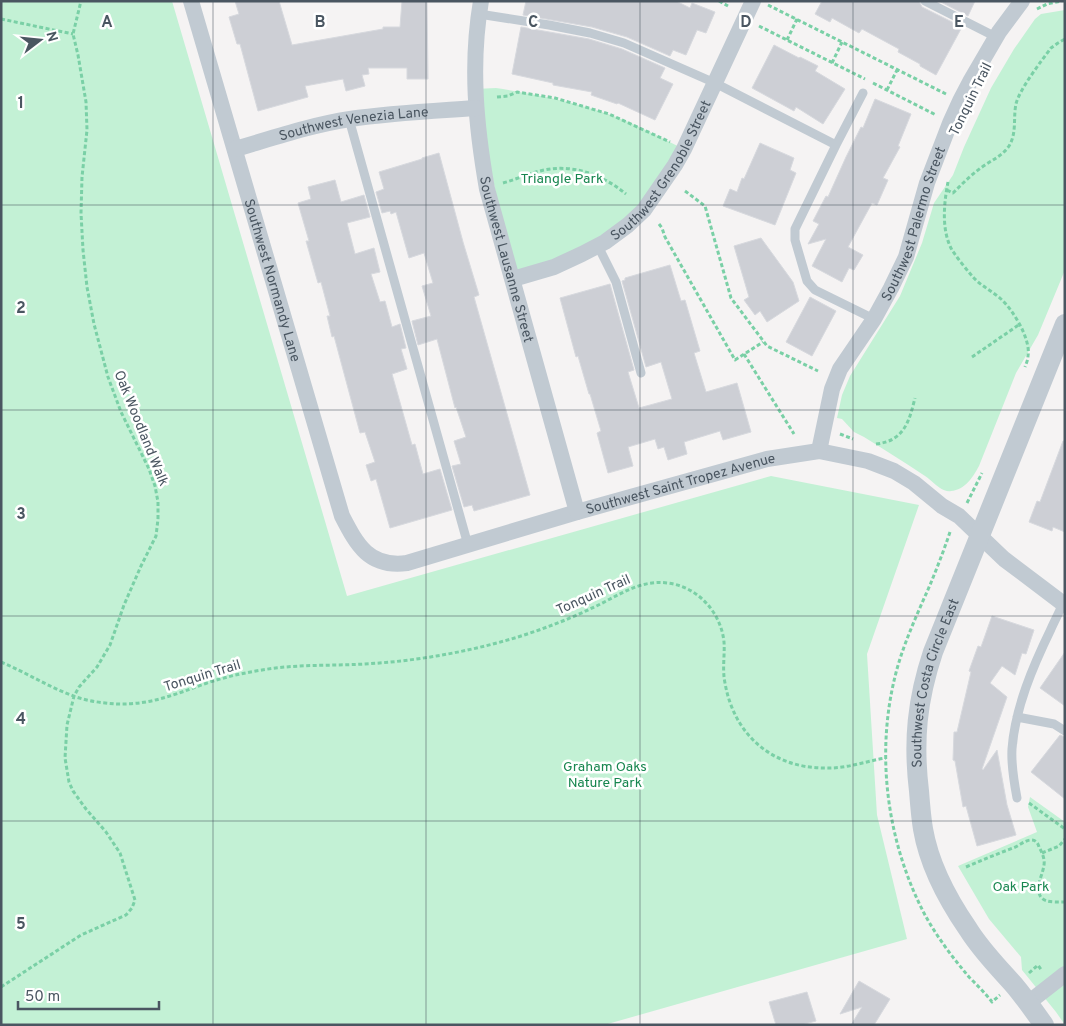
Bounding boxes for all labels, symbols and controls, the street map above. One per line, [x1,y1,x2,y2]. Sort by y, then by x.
text: A [101,13,113,33]
text: B [314,13,326,33]
text: C [528,13,538,33]
text: D [740,13,752,33]
text: E [954,13,964,33]
north arrow [15,15,65,65]
text: N [41,30,61,44]
street label: Tonquin Trail [946,60,996,139]
text: 1 [18,94,24,114]
street label: Southwest Grenoble Street [608,98,715,245]
street label: Southwest Venezia Lane [277,104,429,145]
street label: Southwest Palermo Street [878,144,950,305]
park label: Triangle Park [521,171,603,188]
street label: Southwest Lausanne Street [475,175,536,345]
street label: Southwest Normandy Lane [239,197,303,364]
text: 2 [16,299,26,319]
street label: Oak Woodland Walk [110,368,172,489]
street label: Southwest Saint Tropez Avenue [584,451,776,519]
text: 3 [16,505,26,525]
street label: Tonquin Trail [554,571,633,619]
street label: Southwest Costa Circle East [909,596,964,768]
street label: Tonquin Trail [162,657,243,696]
text: 4 [16,710,26,730]
park label: Graham Oaks Nature Park [563,759,647,792]
park label: Oak Park [993,879,1049,896]
text: 5 [16,915,26,935]
scale bar [18,978,159,1010]
text: 50 m [25,988,60,1007]

